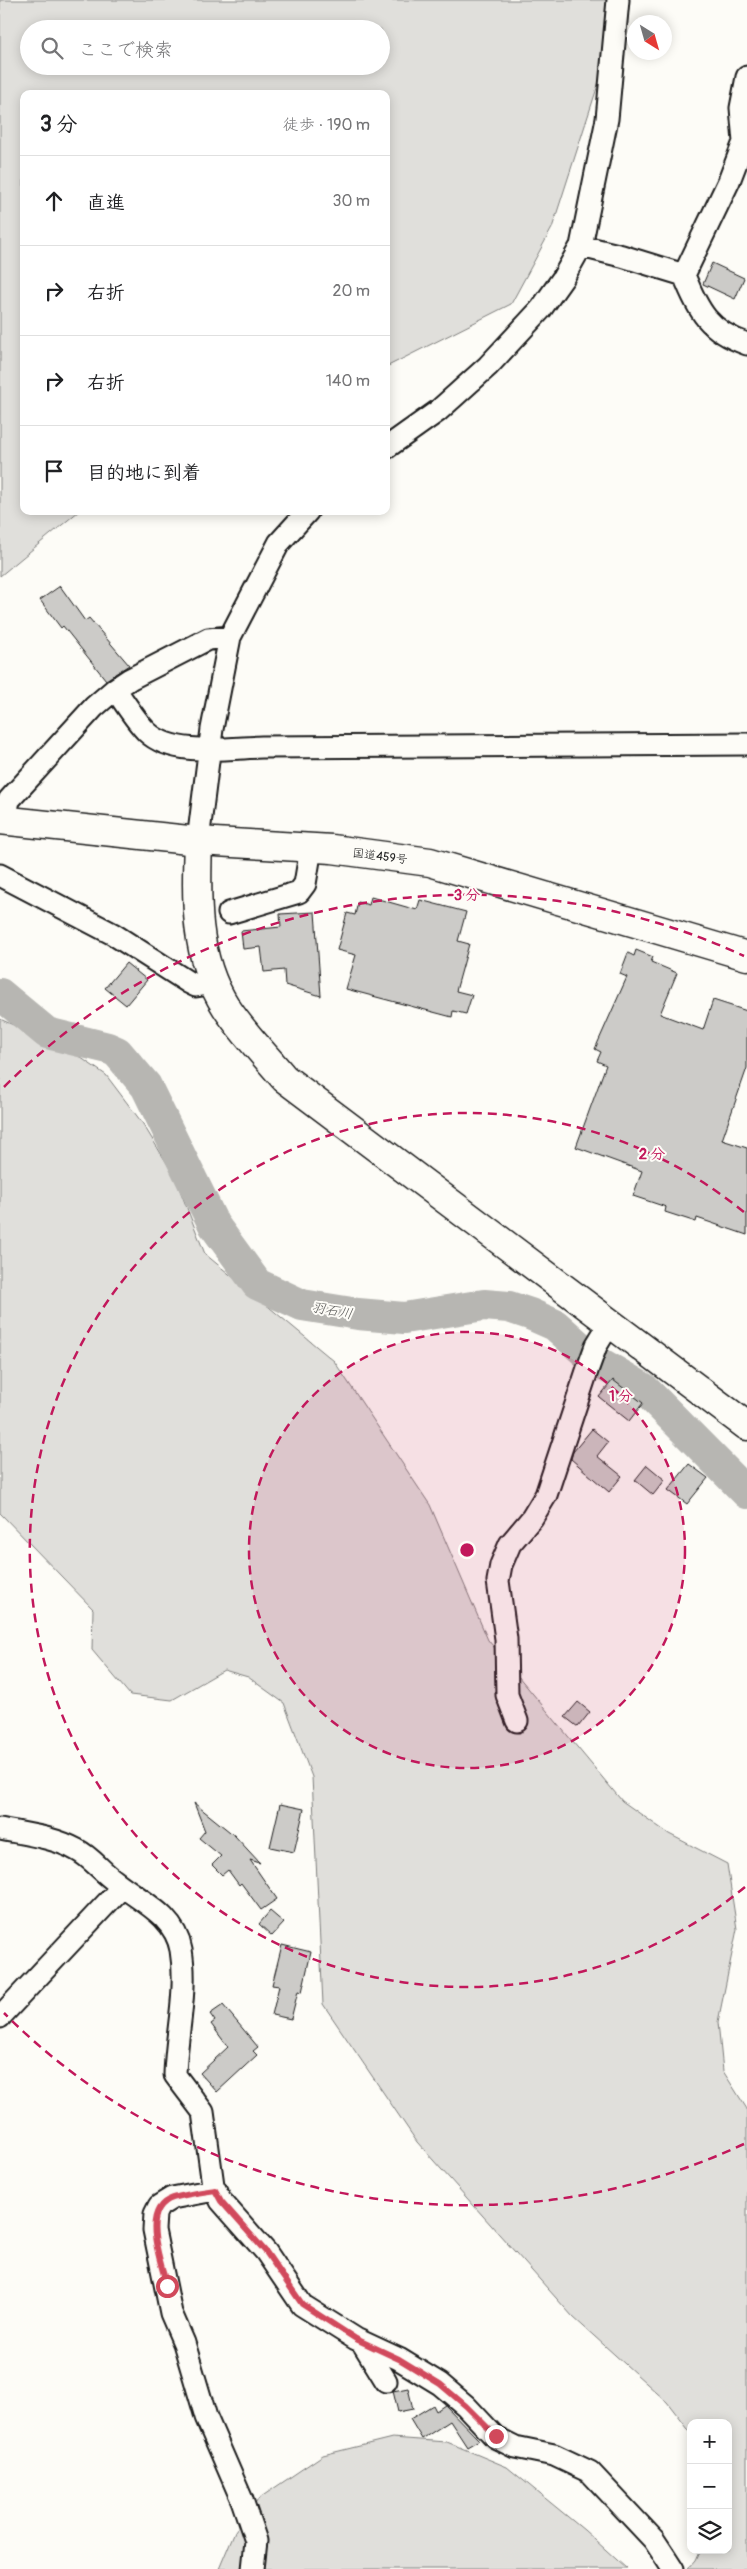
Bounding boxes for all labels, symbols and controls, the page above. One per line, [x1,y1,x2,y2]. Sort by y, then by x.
north arrow [627,15,672,60]
search box [20,20,390,75]
icon: search [38,34,66,62]
text: ここで検索 [78,38,173,62]
text: 3 分 [40,111,77,138]
text: 徒歩 · 190 m [283,115,370,135]
icon: ahead [40,187,68,215]
text: 直進 [87,191,125,215]
text: 30 m [332,191,370,211]
icon: right [40,277,68,305]
text: 右折 [87,281,125,305]
text: 20 m [332,281,370,301]
icon: right [40,367,68,395]
text: 右折 [87,371,125,395]
text: 140 m [326,371,370,391]
icon: arrive [40,457,68,485]
text: 目的地に到着 [87,461,201,485]
street label: 国道459号 [351,846,408,867]
text: 3 分 [454,886,480,905]
text: 2 分 [639,1145,665,1164]
water label: 羽石川 [310,1298,354,1323]
text: 1 分 [609,1387,633,1406]
centre of rings [458,1541,476,1559]
route start [156,2275,179,2298]
map controls [687,2419,732,2554]
button: + [687,2419,732,2464]
route end [485,2425,508,2448]
button: − [687,2464,732,2509]
button: layers [687,2509,732,2554]

